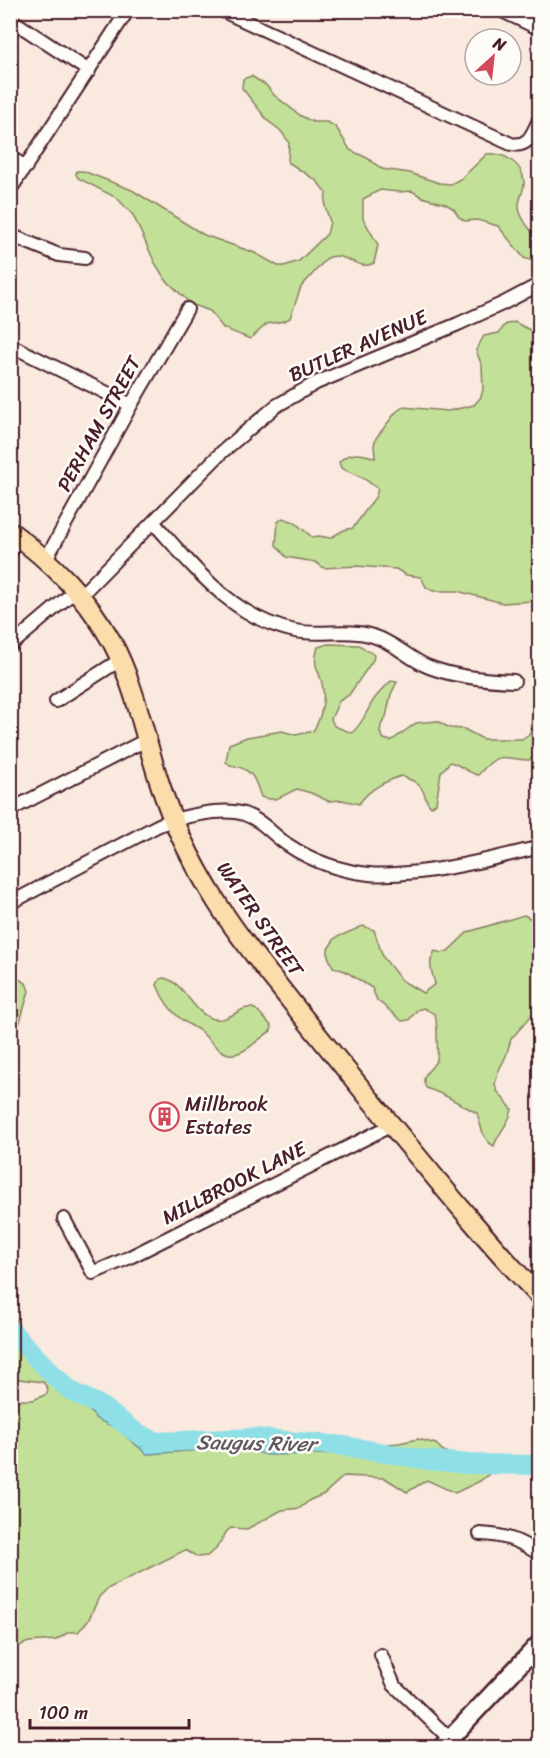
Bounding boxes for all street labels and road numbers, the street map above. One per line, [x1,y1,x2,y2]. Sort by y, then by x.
street label: BUTLER AVENUE [283,299,435,392]
street label: PERHAM STREET [47,348,151,498]
street label: WATER STREET [207,854,314,986]
street label: MILLBROOK LANE [156,1131,314,1234]

